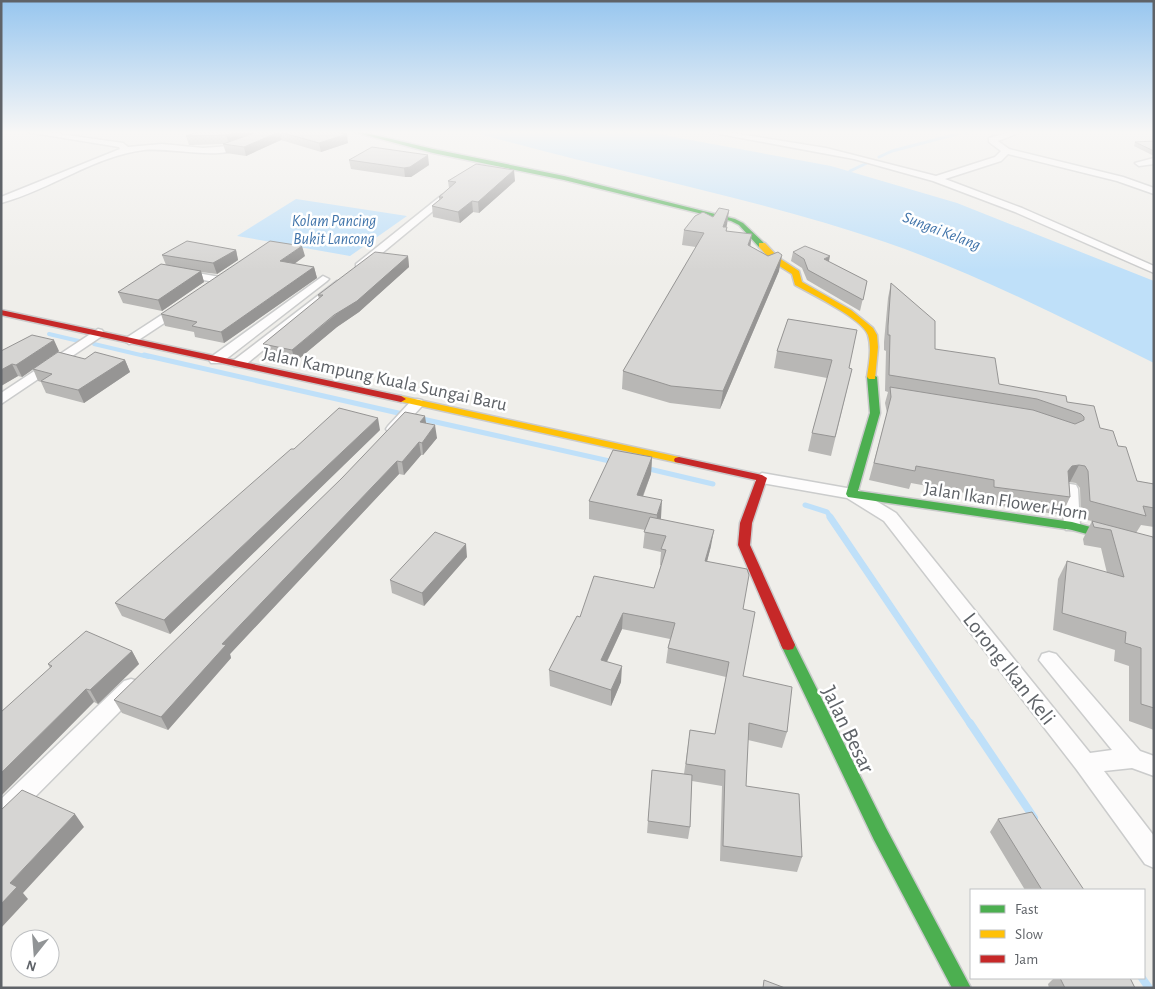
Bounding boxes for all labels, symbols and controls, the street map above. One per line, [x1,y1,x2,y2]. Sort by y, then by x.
water label: Sungai Kelang [901,209,983,253]
water label: Kolam Pancing Bukit Lancong [292,213,376,247]
street label: Jalan Kampung Kuala Sungai Baru [261,344,509,415]
street label: Jalan Ikan Flower Horn [922,479,1089,524]
street label: Lorong Ikan Keli [959,608,1060,729]
street label: Jalan Besar [818,682,879,776]
legend [970,889,1145,979]
text: Fast [1015,902,1039,917]
text: Slow [1015,927,1043,942]
north arrow [10,929,60,979]
text: Jam [1015,952,1038,967]
text: N [25,957,38,974]

